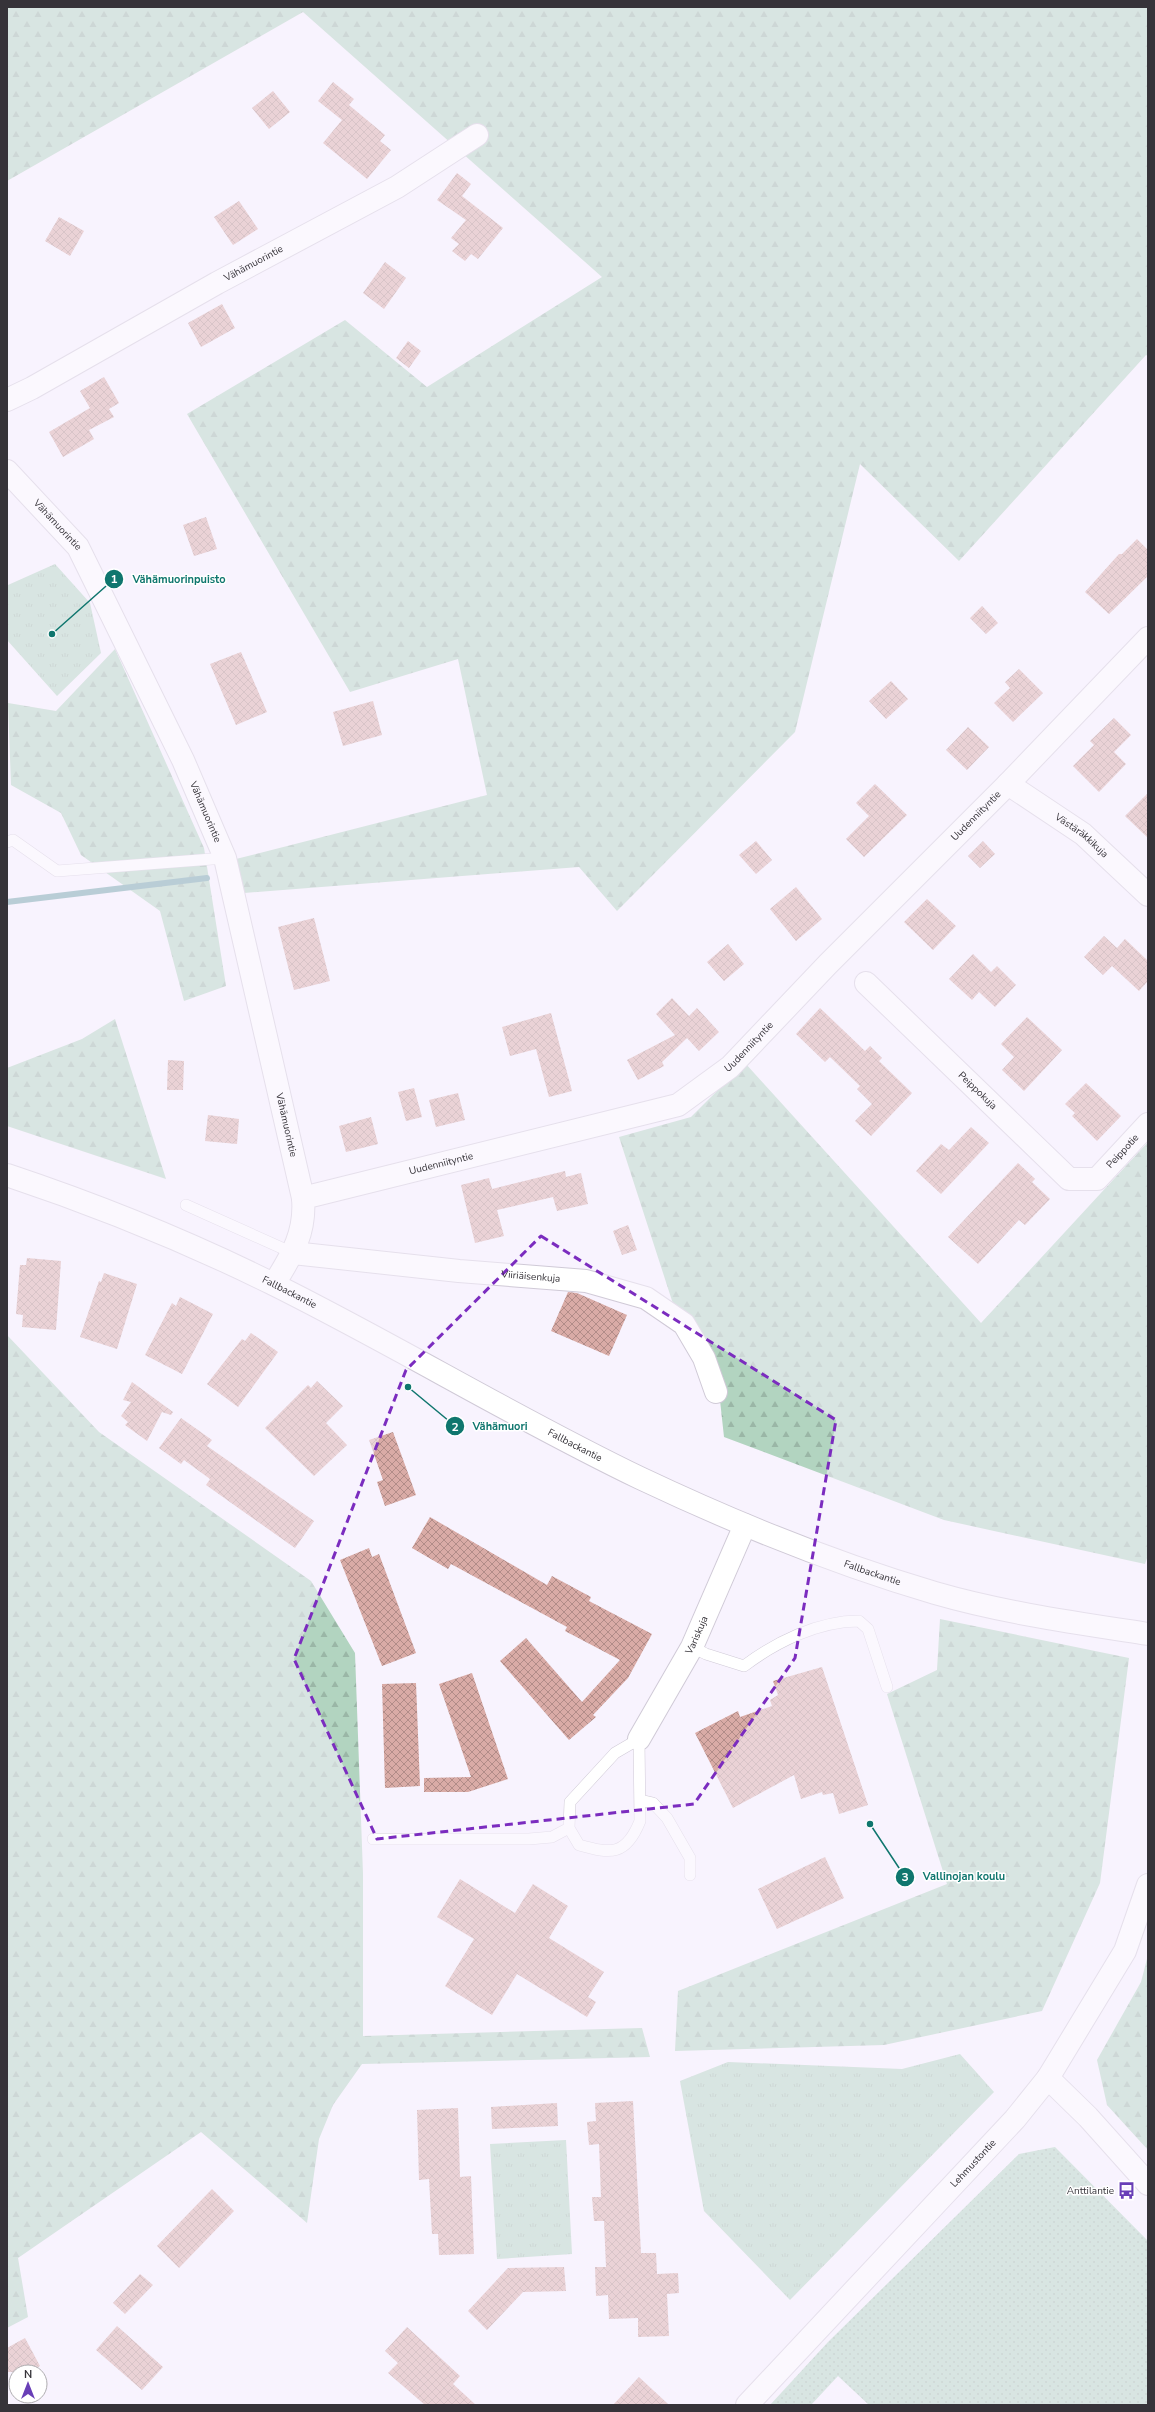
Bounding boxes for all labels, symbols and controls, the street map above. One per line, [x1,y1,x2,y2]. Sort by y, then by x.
street label: Vähämuorintie [221,242,286,285]
street label: Vähämuorintie [29,496,85,554]
callout: Vähämuorinpuisto [104,567,233,590]
text: 1 [110,571,118,587]
text: Vähämuorinpuisto [131,572,226,587]
street label: Vähämuorintie [186,778,225,845]
street label: Uudenniityntie [948,788,1004,844]
street label: Västäräkkikuja [1051,810,1111,861]
street label: Uudenniityntie [722,1018,777,1076]
street label: Peippokuja [955,1068,1000,1113]
street label: Vähämuorintie [272,1091,300,1158]
street label: Peippotie [1103,1131,1142,1171]
street label: Uudenniityntie [408,1149,475,1178]
street label: Viiriäisenkuja [500,1267,561,1286]
street label: Fallbackantie [260,1273,319,1312]
callout: Vähämuori [445,1415,536,1438]
text: 2 [451,1419,459,1435]
text: Vähämuori [471,1419,528,1434]
street label: Fallbackantie [545,1425,604,1465]
street label: Fallbackantie [842,1557,903,1589]
street label: Variskuja [682,1614,712,1658]
callout: Vallinojan koulu [895,1865,1013,1888]
text: 3 [901,1869,909,1885]
text: Vallinojan koulu [922,1869,1005,1884]
street label: Lehmustontie [947,2136,999,2191]
bus stop icon: Anttilantie [1117,2181,1137,2201]
place label: Anttilantie [1067,2184,1114,2198]
north arrow [8,2364,48,2404]
text: N [24,2367,32,2382]

